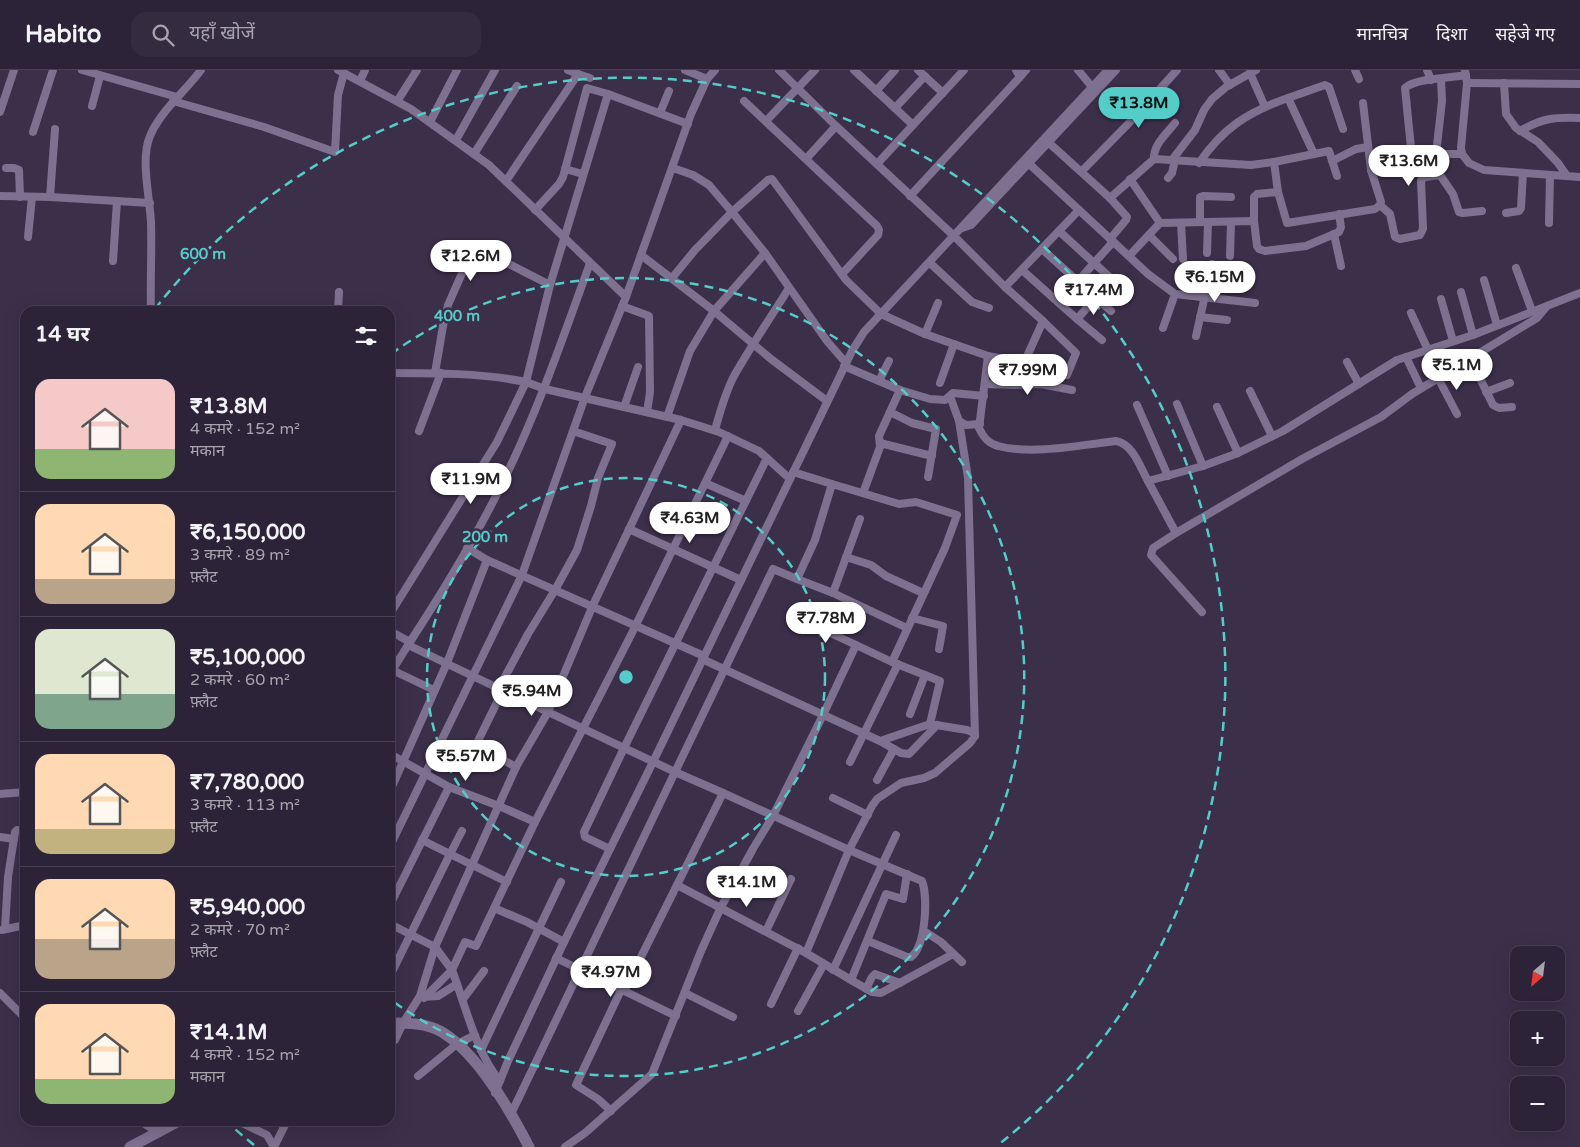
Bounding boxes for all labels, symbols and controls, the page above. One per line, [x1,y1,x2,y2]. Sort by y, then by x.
search box [131,12,481,57]
text: Habito [25,20,101,49]
icon: search [149,21,177,49]
text: यहाँ खोजें [189,22,255,44]
text: मानचित्र [1357,23,1408,45]
text: दिशा [1436,23,1467,45]
text: सहेजे गए [1495,23,1555,45]
pin: ₹13.8M [1098,87,1180,129]
text: ₹13.8M [1109,93,1169,113]
pin: ₹13.6M [1368,144,1450,187]
text: ₹13.6M [1379,151,1439,171]
pin: ₹12.6M [430,240,512,282]
text: 600 m [180,245,226,263]
text: ₹12.6M [441,246,501,266]
pin: ₹6.15M [1174,260,1256,303]
text: ₹6.15M [1185,267,1245,287]
pin: ₹17.4M [1053,274,1135,316]
text: ₹17.4M [1065,280,1123,300]
text: 400 m [434,307,480,325]
text: 14 घर [35,322,90,347]
icon: filters [352,322,380,350]
pin: ₹5.1M [1422,348,1492,391]
pin: ₹7.99M [987,354,1069,396]
text: ₹5.1M [1433,355,1481,375]
text: ₹7.99M [999,360,1057,380]
text: ₹13.8M [190,394,268,419]
icon: home [75,399,135,459]
text: 4 कमरे · 152 m² [190,419,300,439]
text: मकान [190,441,225,461]
pin: ₹11.9M [430,462,512,505]
text: ₹11.9M [441,469,501,489]
pin: ₹4.63M [649,502,731,544]
text: ₹4.63M [660,508,720,528]
text: ₹6,150,000 [190,520,306,545]
icon: home [75,524,135,584]
text: 200 m [462,528,508,546]
text: 3 कमरे · 89 m² [190,545,290,565]
text: फ़्लैट [190,567,218,587]
pin: ₹7.78M [785,602,867,644]
text: ₹7.78M [797,608,855,628]
text: ₹5,100,000 [190,645,305,670]
icon: home [75,649,135,709]
centre of rings [617,668,635,686]
text: 2 कमरे · 60 m² [190,670,290,690]
pin: ₹5.94M [491,674,573,717]
text: ₹5.94M [503,681,561,701]
text: फ़्लैट [190,692,218,712]
pin: ₹5.57M [425,740,507,782]
text: ₹5.57M [437,746,495,766]
text: ₹7,780,000 [190,770,304,795]
icon: home [75,774,135,834]
text: 3 कमरे · 113 m² [190,795,300,815]
text: फ़्लैट [190,817,218,837]
pin: ₹14.1M [706,866,788,908]
text: ₹14.1M [717,872,777,892]
text: ₹5,940,000 [190,895,305,920]
icon: home [75,899,135,959]
text: 2 कमरे · 70 m² [190,920,290,940]
text: फ़्लैट [190,942,218,962]
north arrow [1510,946,1565,1001]
map controls [1510,946,1565,1131]
pin: ₹4.97M [570,956,652,998]
text: ₹4.97M [581,962,641,982]
button: + [1510,1011,1565,1066]
text: ₹14.1M [190,1020,268,1045]
icon: home [75,1024,135,1084]
text: 4 कमरे · 152 m² [190,1045,300,1065]
text: मकान [190,1067,225,1087]
button: − [1510,1076,1565,1131]

